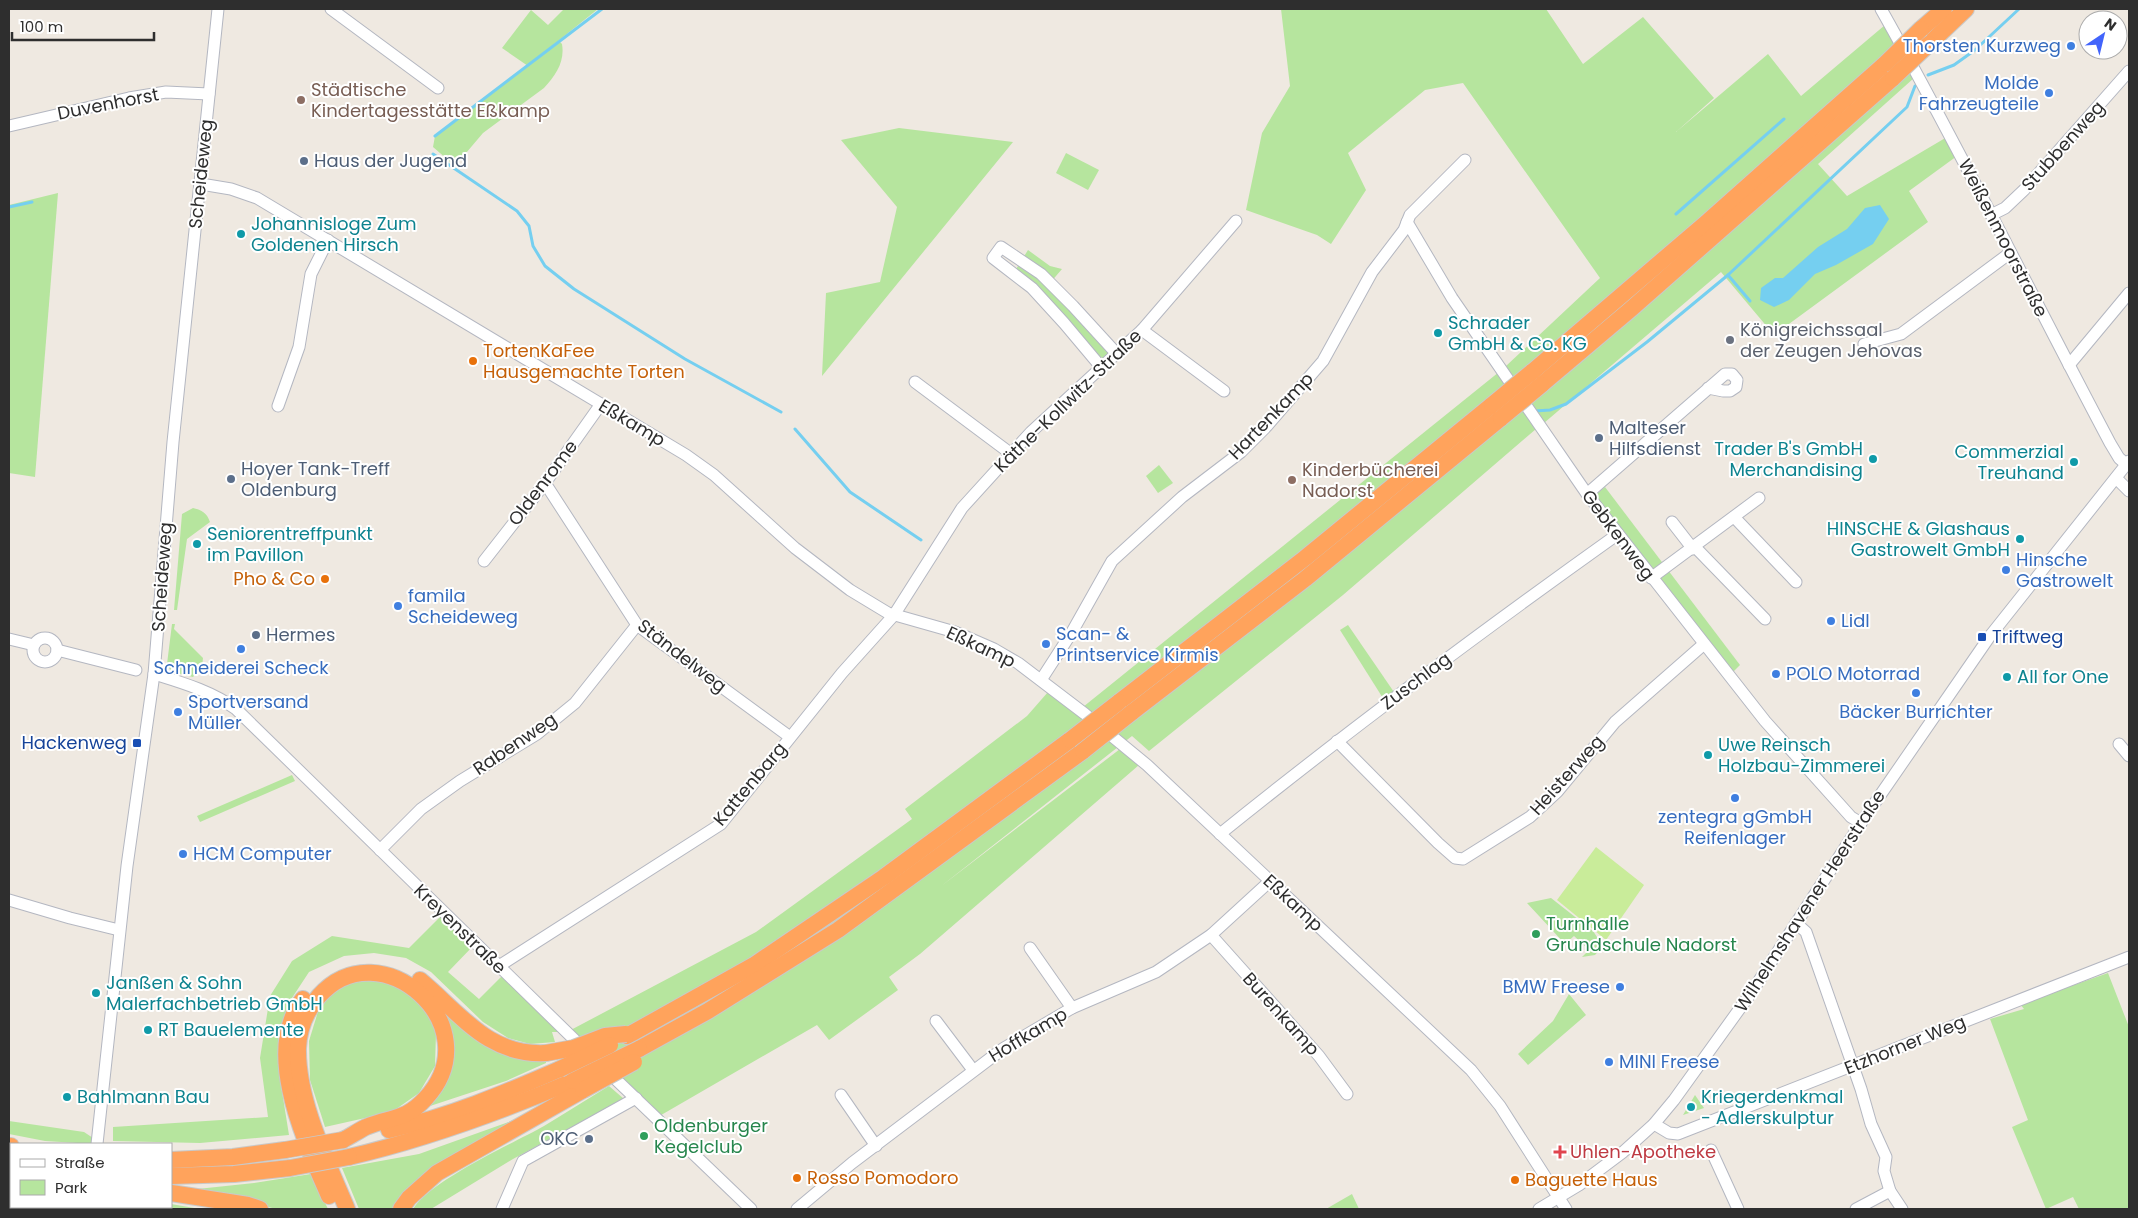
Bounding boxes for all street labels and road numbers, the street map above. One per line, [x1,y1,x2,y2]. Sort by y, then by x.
street label: Duvenhorst [55,81,161,126]
street label: Stubbenweg [2015,95,2110,196]
street label: Scheideweg [182,118,219,230]
street label: Weißenmoorstraße [1953,154,2054,321]
street label: Käthe-Kollwitz-Straße [988,323,1147,478]
street label: Hartenkamp [1222,366,1319,465]
street label: Eßkamp [594,393,670,452]
street label: Oldenrome [502,435,583,531]
street label: Gebkenweg [1576,484,1661,585]
street label: Scheideweg [145,521,178,633]
street label: Ständelweg [633,613,732,698]
street label: Eßkamp [943,620,1020,673]
street label: Zuschlag [1375,646,1456,715]
street label: Rabenweg [468,706,562,781]
street label: Heisterweg [1524,729,1609,820]
street label: Kattenbarg [707,737,792,831]
street label: Wilhelmshavener Heerstraße [1728,785,1891,1017]
street label: Eßkamp [1258,868,1329,937]
street label: Kreyenstraße [409,878,512,979]
street label: Burenkamp [1237,967,1325,1061]
street label: Hoffkamp [984,1001,1072,1068]
street label: Etzhorner Weg [1840,1009,1969,1080]

